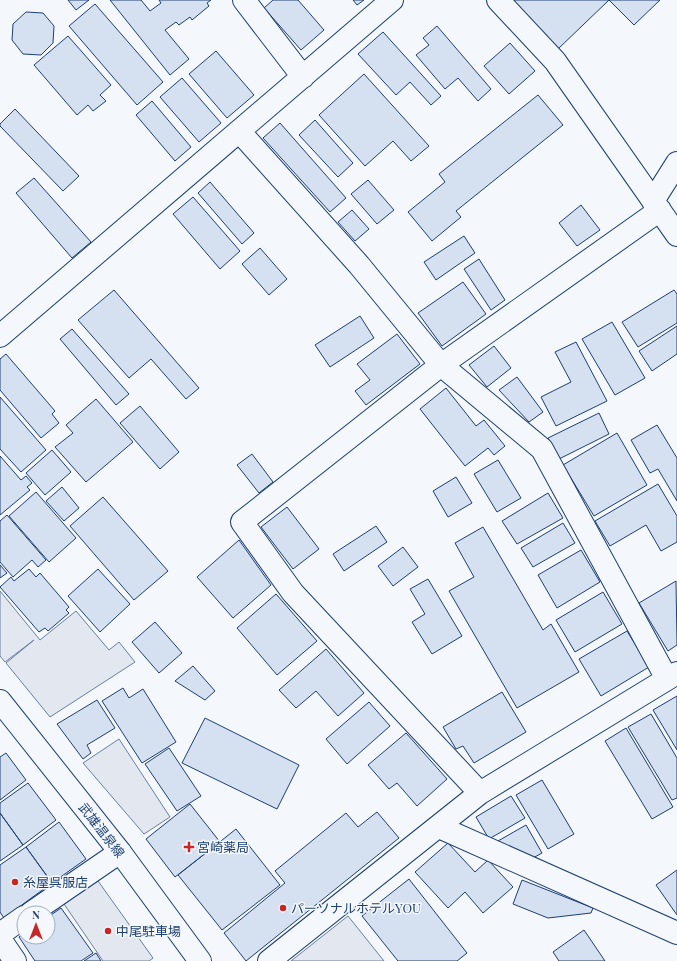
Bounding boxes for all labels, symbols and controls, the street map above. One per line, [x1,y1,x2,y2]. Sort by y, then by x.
street label: 武雄温泉線 [76,799,129,861]
place label: 宮崎薬局 [197,838,249,855]
marker: 宮崎薬局 [184,842,194,852]
place label: 糸屋呉服店 [23,873,88,890]
marker: 糸屋呉服店 [10,877,20,887]
place label: パーソナルホテルYOU [291,899,421,916]
marker: パーソナルホテルYOU [278,903,288,913]
north arrow [16,905,56,945]
text: N [32,907,40,922]
place label: 中尾駐車場 [116,922,181,939]
marker: 中尾駐車場 [103,926,113,936]

